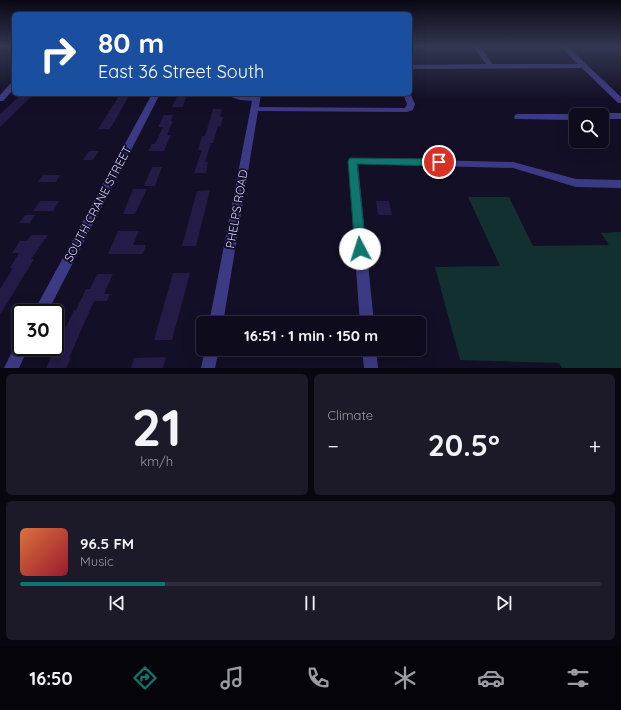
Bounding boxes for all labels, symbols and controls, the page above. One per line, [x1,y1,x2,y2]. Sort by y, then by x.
text: 80 m [98,25,164,60]
icon: right [32,28,84,80]
text: East 36 Street South [98,60,264,83]
map controls [569,108,609,148]
button: search [569,108,609,148]
street label: SOUTH CRANE STREET [61,143,134,264]
pin [422,145,456,179]
icon: arrive [428,151,450,173]
street label: PHELPS ROAD [222,168,251,249]
position arrow [339,228,381,270]
speed limit sign: 30 [12,304,64,356]
text: 16:51 · 1 min · 150 m [244,326,378,345]
text: 21 [132,394,182,459]
text: Climate [328,407,373,423]
text: 20.5° [428,426,500,464]
text: − [328,432,339,460]
text: + [589,432,601,460]
text: km/h [140,453,173,469]
text: 96.5 FM [80,534,134,553]
text: Music [80,553,114,569]
icon: previous [106,592,128,614]
icon: pause [299,592,321,614]
icon: next [493,592,515,614]
icon: directions [131,664,159,692]
icon: music [218,664,246,692]
icon: phone [304,664,332,692]
icon: climate [391,664,419,692]
icon: car [477,664,505,692]
icon: filters [564,664,592,692]
text: 16:50 [29,667,73,690]

